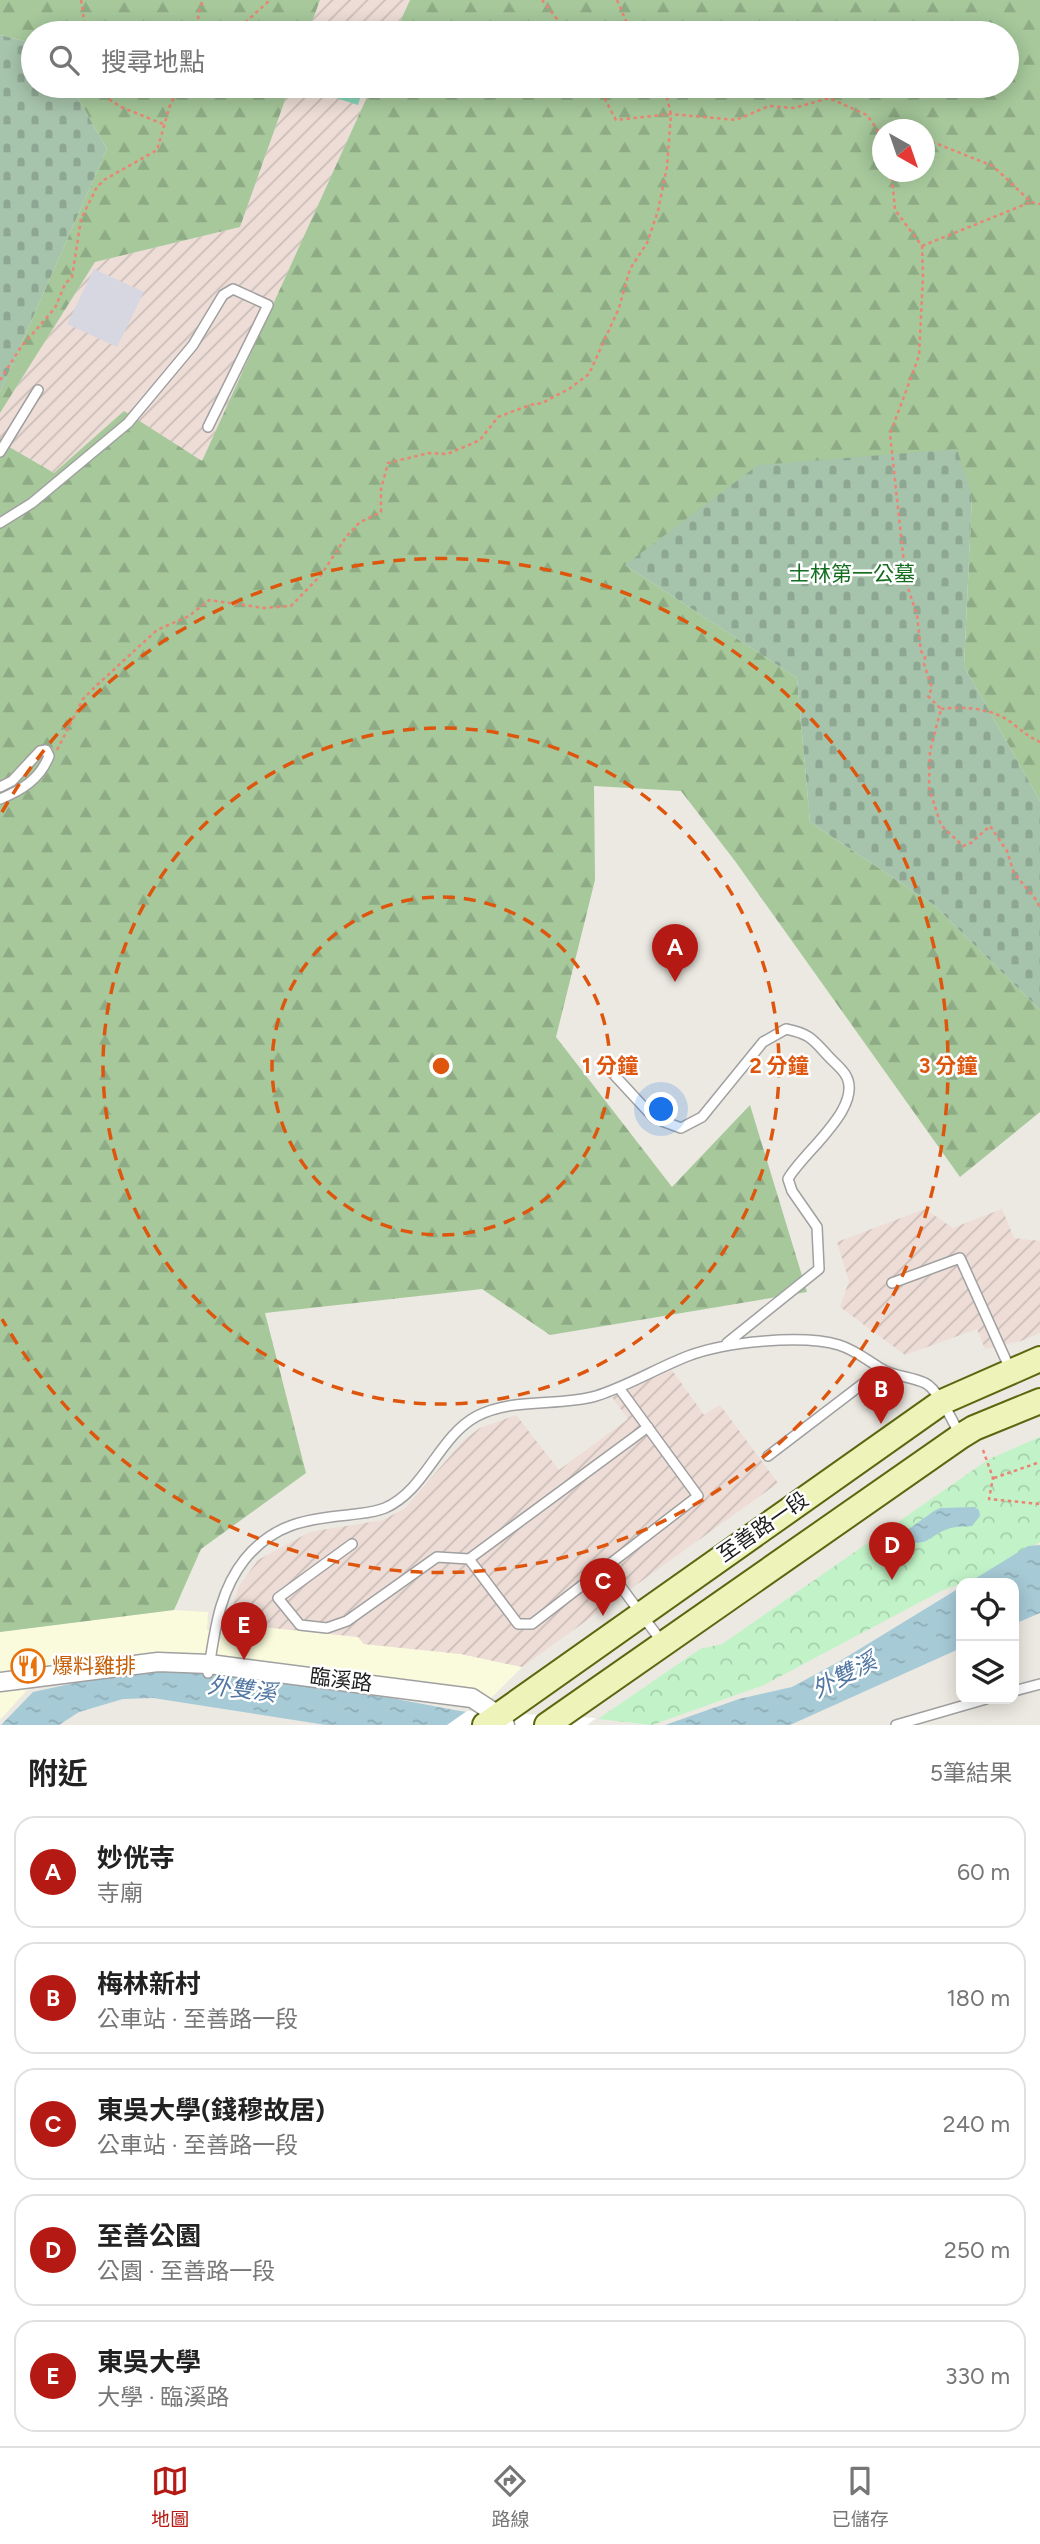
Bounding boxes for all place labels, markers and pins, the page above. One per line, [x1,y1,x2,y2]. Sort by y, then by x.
pin: A [652,924,698,982]
centre of rings [429,1054,453,1078]
pin: B [858,1366,904,1424]
pin: D [869,1522,915,1580]
pin: C [580,1558,626,1616]
pin: E [221,1602,267,1660]
restaurant icon: 爆料雞排 [9,1647,47,1685]
place label: 爆料雞排 [52,1653,136,1678]

